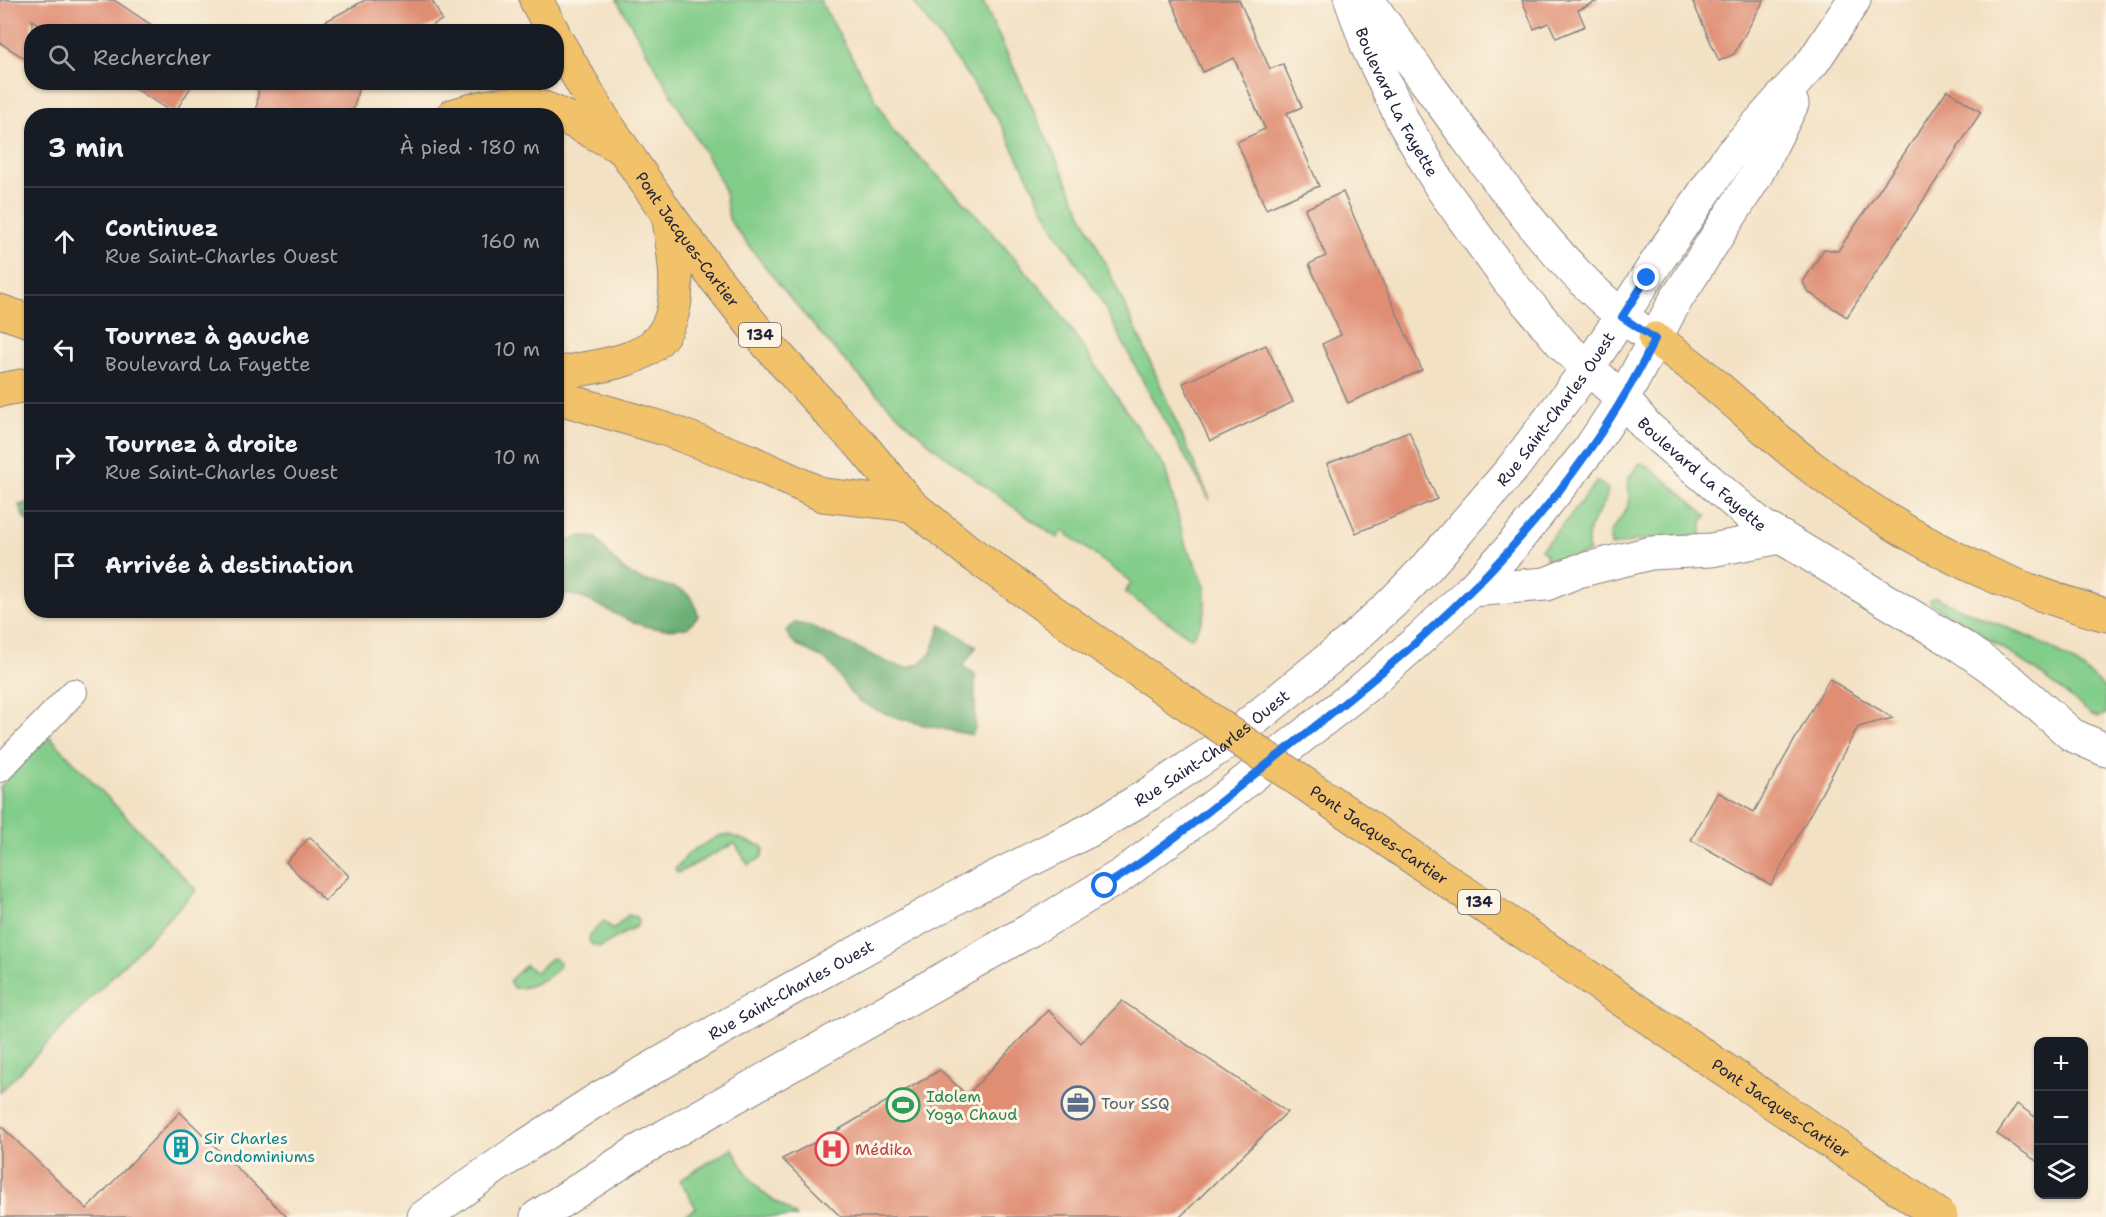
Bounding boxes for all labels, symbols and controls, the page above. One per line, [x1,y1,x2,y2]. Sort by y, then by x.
search box [24,24,564,90]
street label: Boulevard La Fayette [1351,25,1443,180]
icon: search [45,41,78,74]
text: Rechercher [93,43,212,72]
text: 3 min [48,130,124,165]
text: À pied · 180 m [399,134,540,160]
street label: Pont Jacques-Cartier [631,167,744,311]
text: Continuez [105,214,218,243]
icon: ahead [48,225,81,258]
text: 160 m [481,228,540,254]
text: Rue Saint-Charles Ouest [105,243,338,269]
route end [1633,264,1659,290]
text: Tournez à gauche [105,322,310,351]
road number: 134 [739,323,781,347]
street label: Rue Saint-Charles Ouest [1492,328,1619,490]
icon: left [48,333,81,366]
text: 10 m [494,336,540,362]
text: Boulevard La Fayette [105,351,310,377]
street label: Boulevard La Fayette [1633,413,1771,536]
text: Tournez à droite [105,430,298,459]
icon: right [48,441,81,474]
text: 10 m [494,444,540,470]
text: Rue Saint-Charles Ouest [105,459,338,485]
icon: arrive [48,549,81,582]
text: Arrivée à destination [105,551,353,580]
street label: Rue Saint-Charles Ouest [1130,685,1293,811]
street label: Pont Jacques-Cartier [1306,780,1453,889]
route start [1091,872,1117,898]
road number: 134 [1458,890,1500,914]
street label: Rue Saint-Charles Ouest [704,935,877,1044]
map controls [2034,1037,2088,1199]
button: + [2034,1037,2088,1091]
street label: Pont Jacques-Cartier [1708,1054,1854,1163]
office icon: Tour SSQ [1060,1085,1096,1121]
place label: Idolem Yoga Chaud [926,1086,1017,1125]
sports icon: Idolem Yoga Chaud [885,1087,921,1123]
button: − [2034,1091,2088,1145]
place label: Tour SSQ [1101,1093,1170,1114]
place label: Sir Charles Condominiums [204,1128,315,1167]
building icon: Sir Charles Condominiums [163,1129,199,1165]
hospital icon: Médika [814,1131,850,1167]
place label: Médika [855,1139,912,1160]
button: layers [2034,1145,2088,1199]

